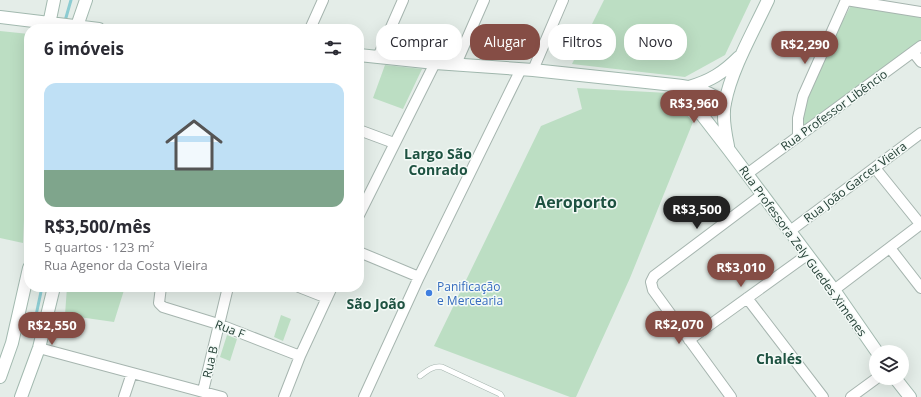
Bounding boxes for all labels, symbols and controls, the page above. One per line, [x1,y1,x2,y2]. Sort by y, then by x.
chip: Comprar [376,24,462,60]
chip: Alugar [470,24,540,60]
chip: Filtros [548,24,616,60]
chip: Novo [624,24,687,60]
pin: R$2,290 [768,31,842,65]
text: R$2,290 [780,35,830,53]
text: 6 imóveis [44,37,124,60]
icon: filters [322,37,344,59]
street label: Rua Professor Libêncio [777,65,891,155]
pin: R$3,960 [657,90,731,124]
text: R$3,960 [669,94,719,112]
icon: home [158,109,230,181]
street label: Rua João Garcez Vieira [800,138,910,226]
district label: Largo São Conrado [404,144,472,179]
street label: Rua Professora Zely Guedes Ximenes [735,162,871,340]
district label: Aeroporto [535,191,617,213]
pin: R$3,500 [660,196,734,230]
text: R$3,500 [672,200,722,218]
text: R$3,500/mês [44,215,151,238]
text: 5 quartos · 123 m² [44,238,154,256]
pin: R$3,010 [704,254,778,288]
text: Rua Agenor da Costa Vieira [44,256,208,274]
text: R$3,010 [716,258,766,276]
place label: Panificação e Mercearia [437,278,503,309]
marker: Panificação e Mercearia [424,288,434,298]
district label: São João [347,294,406,313]
pin: R$2,070 [642,311,716,345]
pin: R$2,550 [15,312,89,346]
text: R$2,070 [654,315,704,333]
text: R$2,550 [27,316,77,334]
street label: Rua F [213,316,247,342]
street label: Rua B [198,344,222,380]
map controls [869,345,909,385]
button: layers [869,345,909,385]
district label: Chalés [756,349,802,368]

